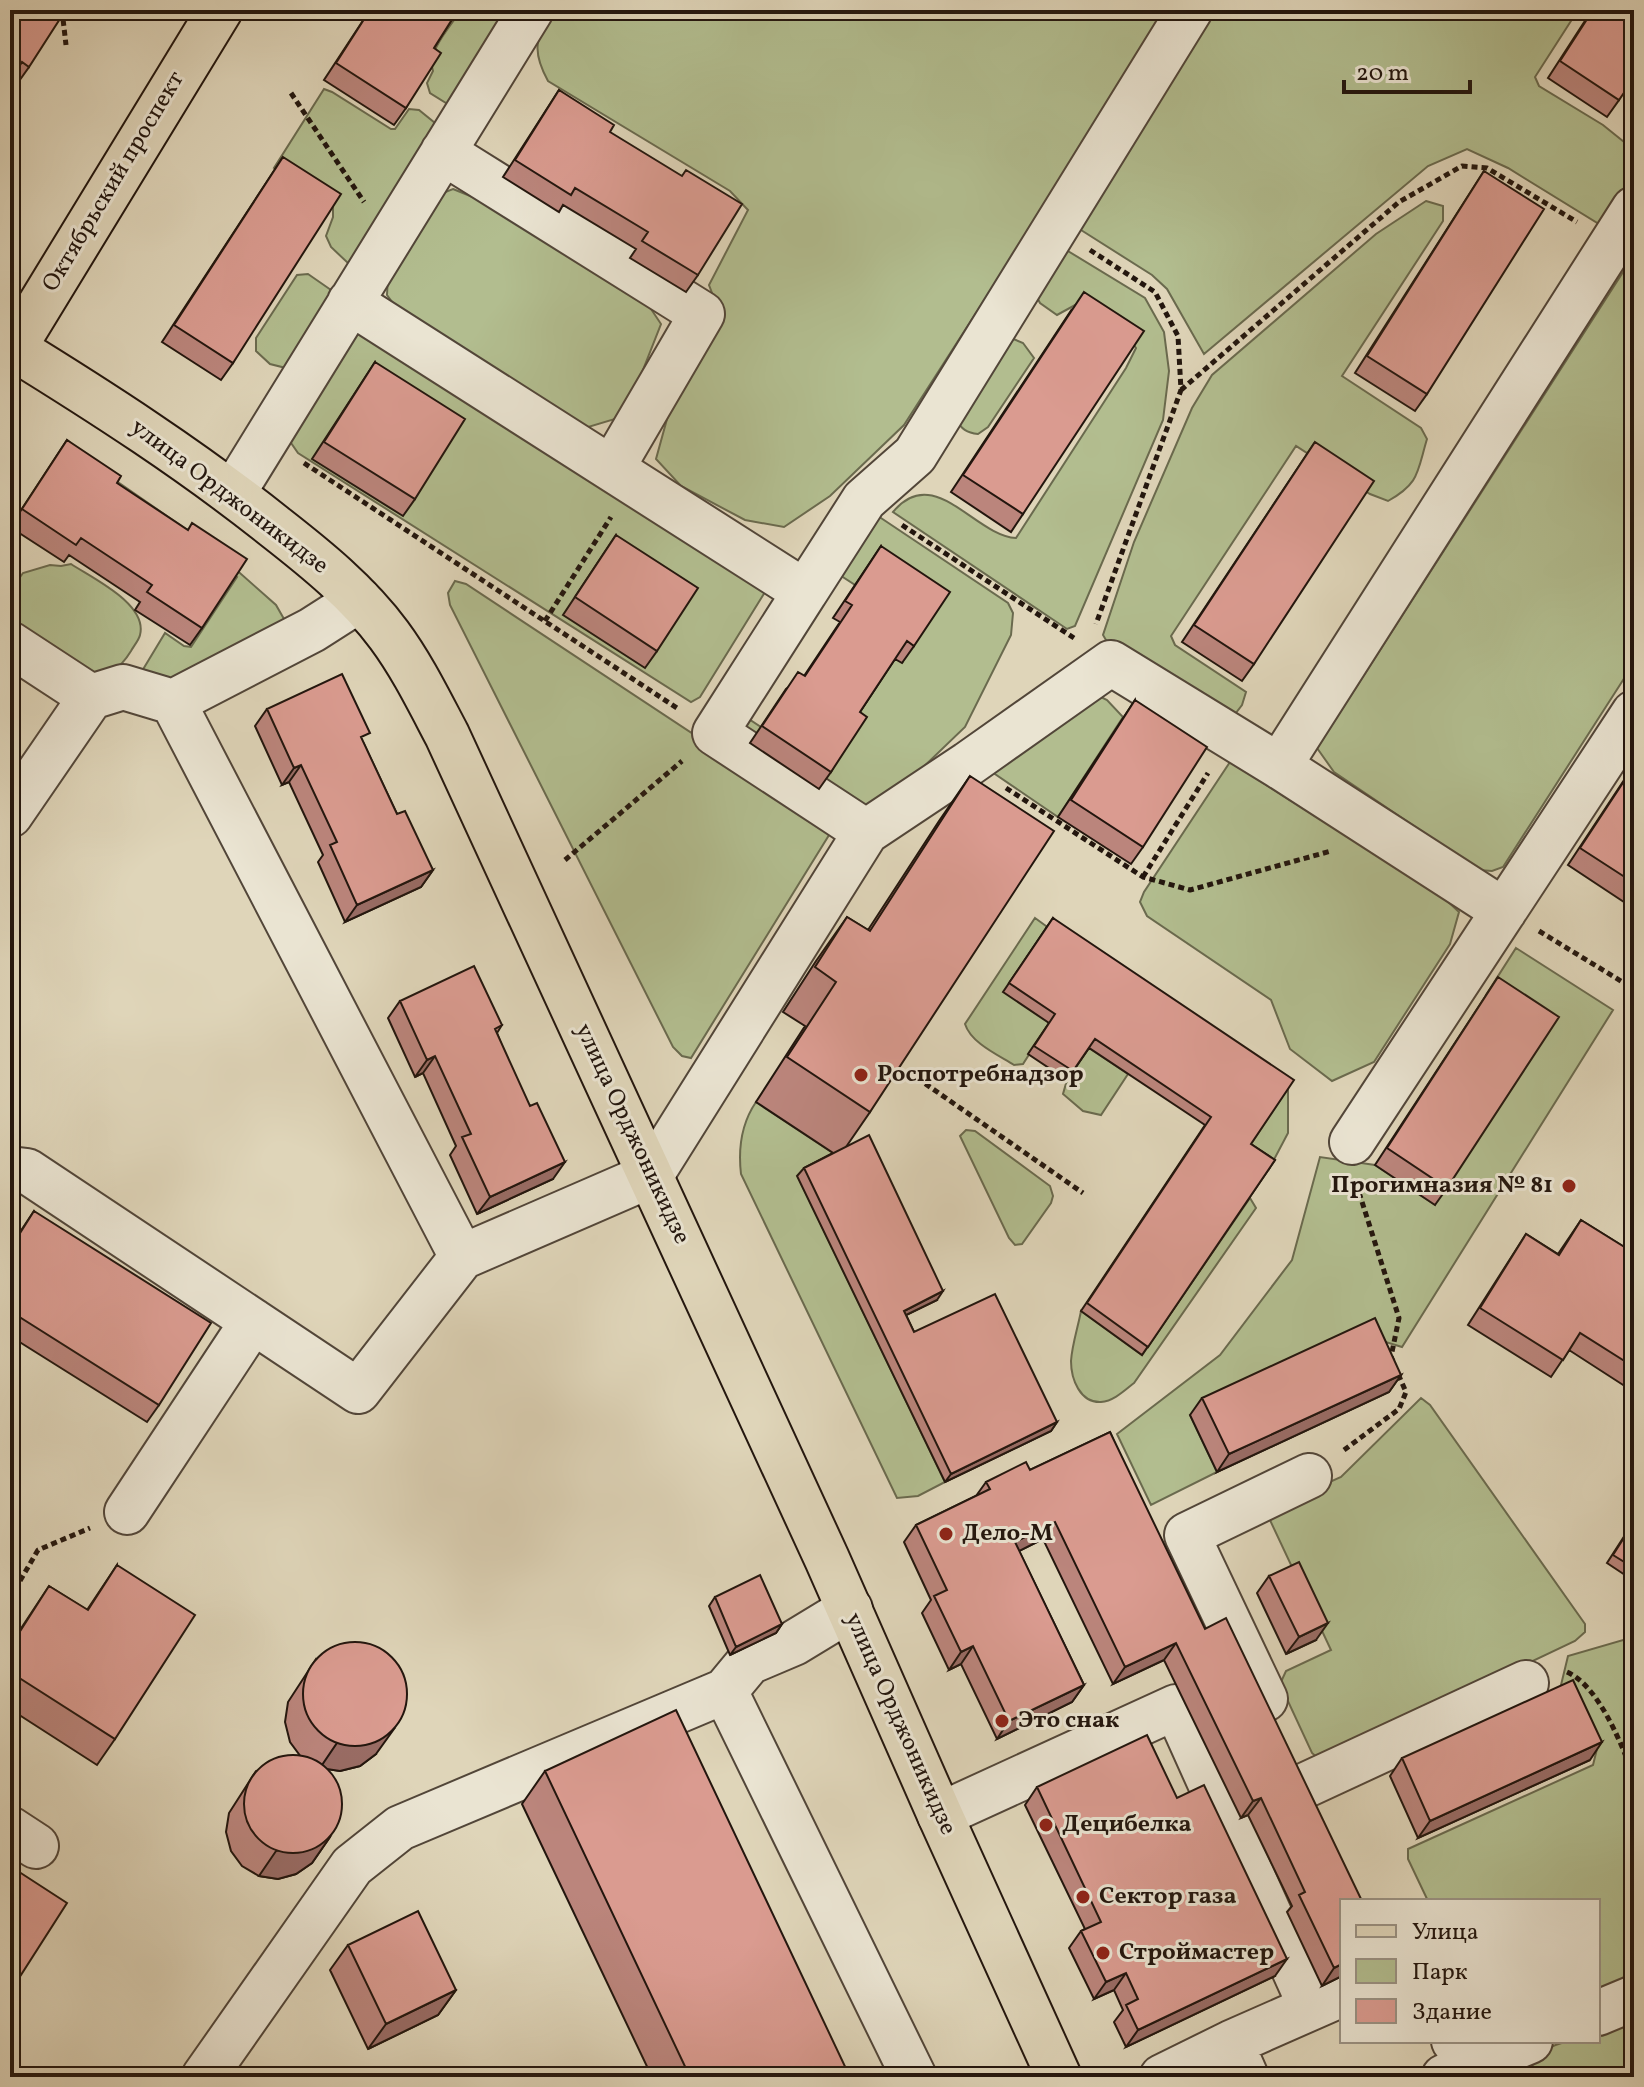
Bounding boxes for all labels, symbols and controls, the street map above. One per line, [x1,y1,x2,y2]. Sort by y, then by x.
scale bar [1344,44,1470,94]
text: 20 m [1356,57,1409,91]
street label: Октябрьский проспект [35,65,193,299]
street label: улица Орджоникидзе [123,411,335,583]
street label: улица Орджоникидзе [566,1018,698,1250]
place label: Роспотребнадзор [877,1058,1084,1092]
marker: Роспотребнадзор [852,1066,870,1084]
place label: Прогимназия № 81 [1331,1169,1553,1203]
marker: Прогимназия № 81 [1560,1177,1578,1195]
place label: Дело-М [962,1517,1053,1551]
marker: Дело-М [937,1525,955,1543]
street label: улица Орджоникидзе [836,1607,964,1841]
place label: Это снак [1018,1704,1119,1738]
marker: Это снак [993,1712,1011,1730]
place label: Децибелка [1062,1808,1192,1842]
marker: Децибелка [1037,1816,1055,1834]
place label: Сектор газа [1099,1880,1237,1914]
marker: Сектор газа [1074,1888,1092,1906]
legend [1340,1899,1600,2043]
text: Улица [1412,1916,1479,1950]
place label: Строймастер [1119,1936,1274,1970]
marker: Строймастер [1094,1944,1112,1962]
text: Парк [1412,1956,1468,1990]
text: Здание [1412,1996,1492,2030]

